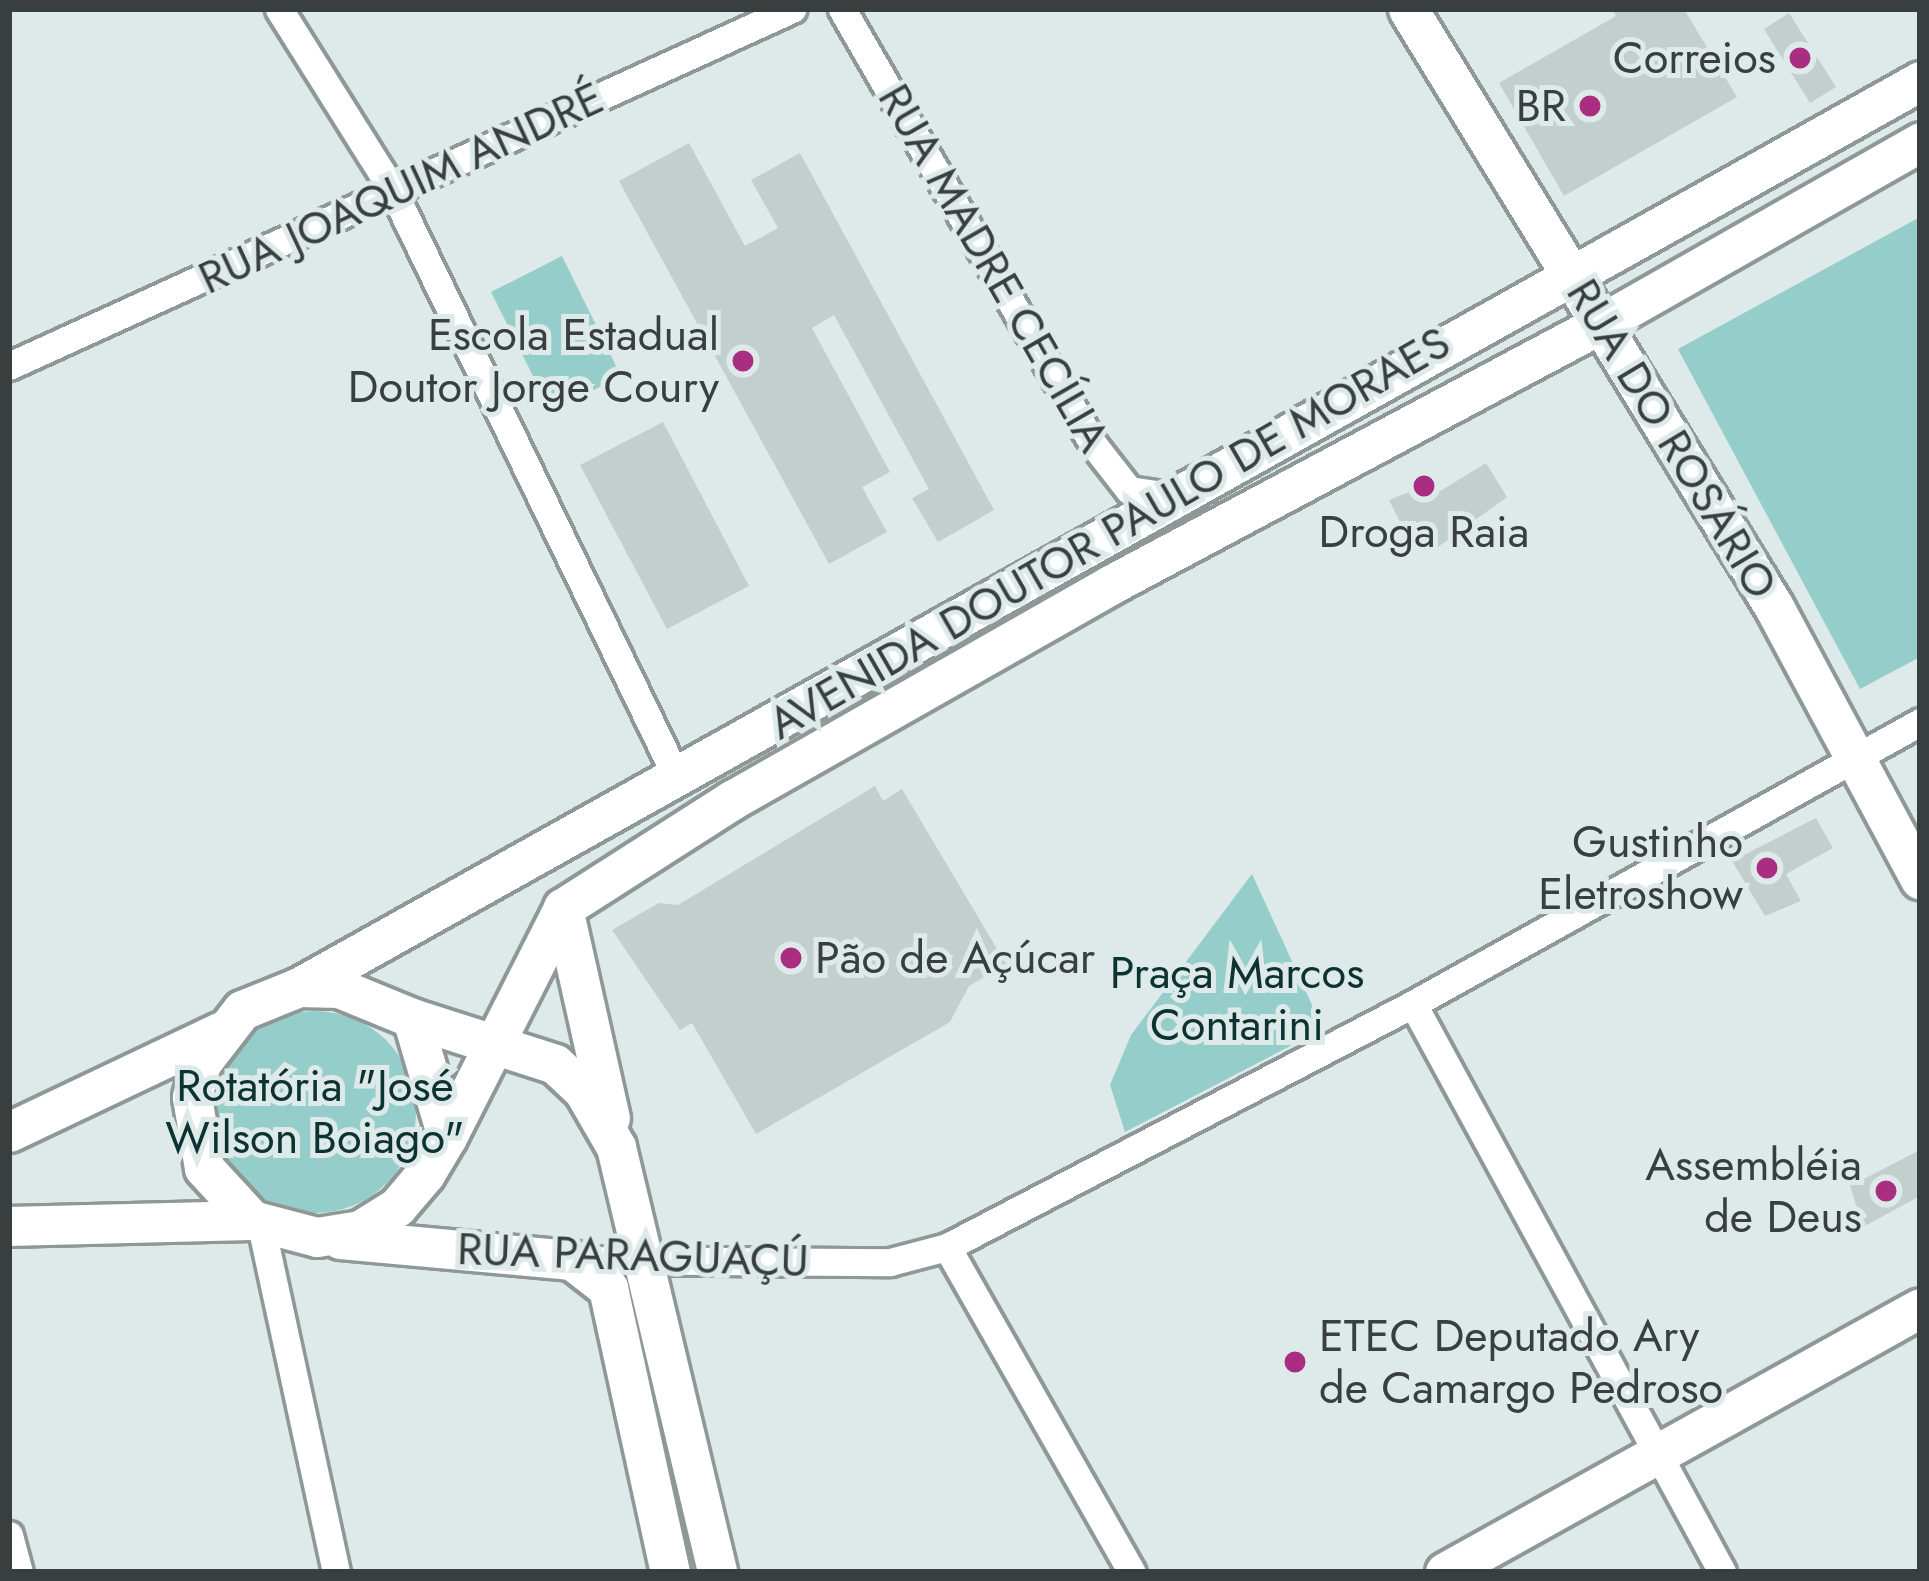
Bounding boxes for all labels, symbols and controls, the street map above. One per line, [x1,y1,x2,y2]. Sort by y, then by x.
place label: Correios [1613,31,1776,85]
marker: Correios [1787,45,1813,71]
street label: RUA JOAQUIM ANDRÉ [190,71,612,305]
street label: RUA MADRE CECÍLIA [867,75,1121,461]
place label: BR [1516,79,1566,133]
marker: BR [1577,93,1603,119]
street label: RUA DO ROSÁRIO [1555,269,1789,609]
place label: Escola Estadual Doutor Jorge Coury [348,308,719,414]
street label: AVENIDA DOUTOR PAULO DE MORAES [759,315,1459,751]
marker: Escola Estadual Doutor Jorge Coury [730,348,756,374]
marker: Droga Raia [1411,473,1437,499]
place label: Droga Raia [1319,505,1529,559]
place label: Gustinho Eletroshow [1538,815,1743,921]
marker: Gustinho Eletroshow [1754,855,1780,881]
place label: Pão de Açúcar [815,931,1095,985]
marker: Pão de Açúcar [778,945,804,971]
park label: Praça Marcos Contarini [1110,946,1364,1052]
park label: Rotatória "José Wilson Boiago" [165,1059,465,1165]
place label: Assembléia de Deus [1645,1138,1862,1244]
marker: Assembléia de Deus [1873,1178,1899,1204]
street label: RUA PARAGUAÇÚ [456,1222,810,1288]
place label: ETEC Deputado Ary de Camargo Pedroso [1319,1309,1723,1415]
marker: ETEC Deputado Ary de Camargo Pedroso [1282,1349,1308,1375]

